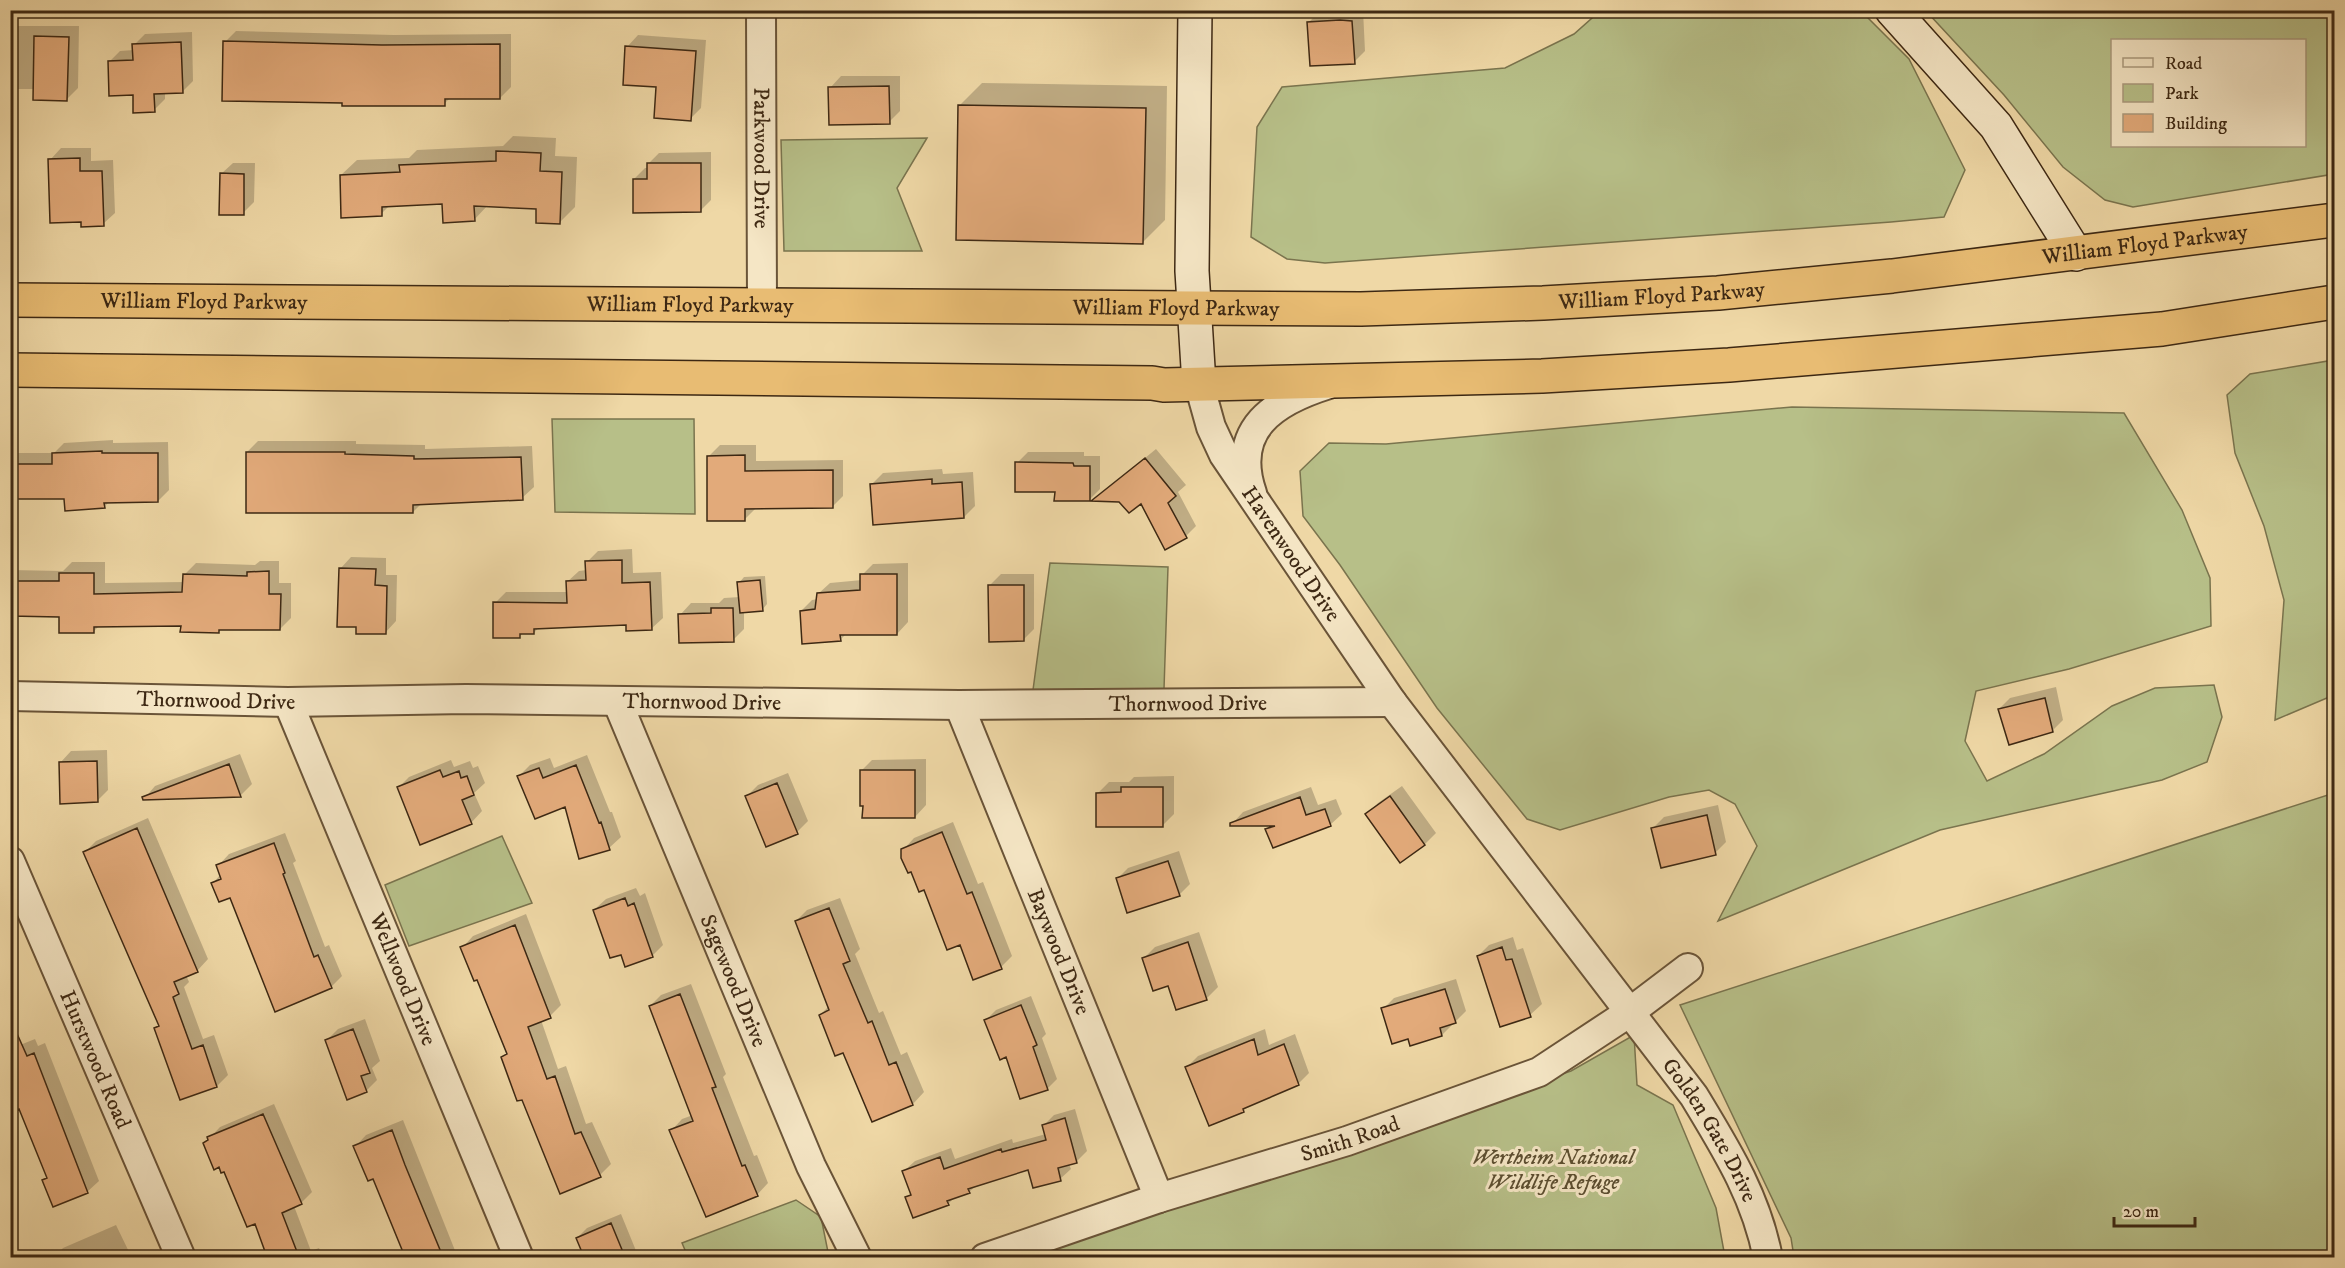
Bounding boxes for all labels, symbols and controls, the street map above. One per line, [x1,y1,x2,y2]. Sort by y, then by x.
legend [2111,39,2306,147]
text: Road [2165,53,2202,75]
text: Park [2165,83,2199,105]
street label: Parkwood Drive [748,87,775,229]
text: Building [2165,113,2227,135]
street label: William Floyd Parkway [2039,218,2250,271]
street label: William Floyd Parkway [1557,275,1767,316]
street label: William Floyd Parkway [99,287,308,316]
street label: William Floyd Parkway [585,290,794,319]
street label: William Floyd Parkway [1071,294,1280,322]
street label: Havenwood Drive [1236,481,1347,627]
street label: Thornwood Drive [136,685,295,716]
street label: Thornwood Drive [622,687,781,716]
street label: Thornwood Drive [1109,689,1267,717]
street label: Baywood Drive [1021,884,1097,1019]
street label: Wellwood Drive [363,908,443,1050]
street label: Sagewood Drive [694,910,773,1051]
street label: Hurstwood Road [54,986,137,1133]
street label: Golden Gate Drive [1656,1053,1763,1206]
street label: Smith Road [1297,1110,1403,1168]
park label: Wertheim National Wildlife Refuge [1472,1144,1636,1196]
scale bar [2114,1190,2195,1228]
text: 20 m [2123,1201,2159,1223]

